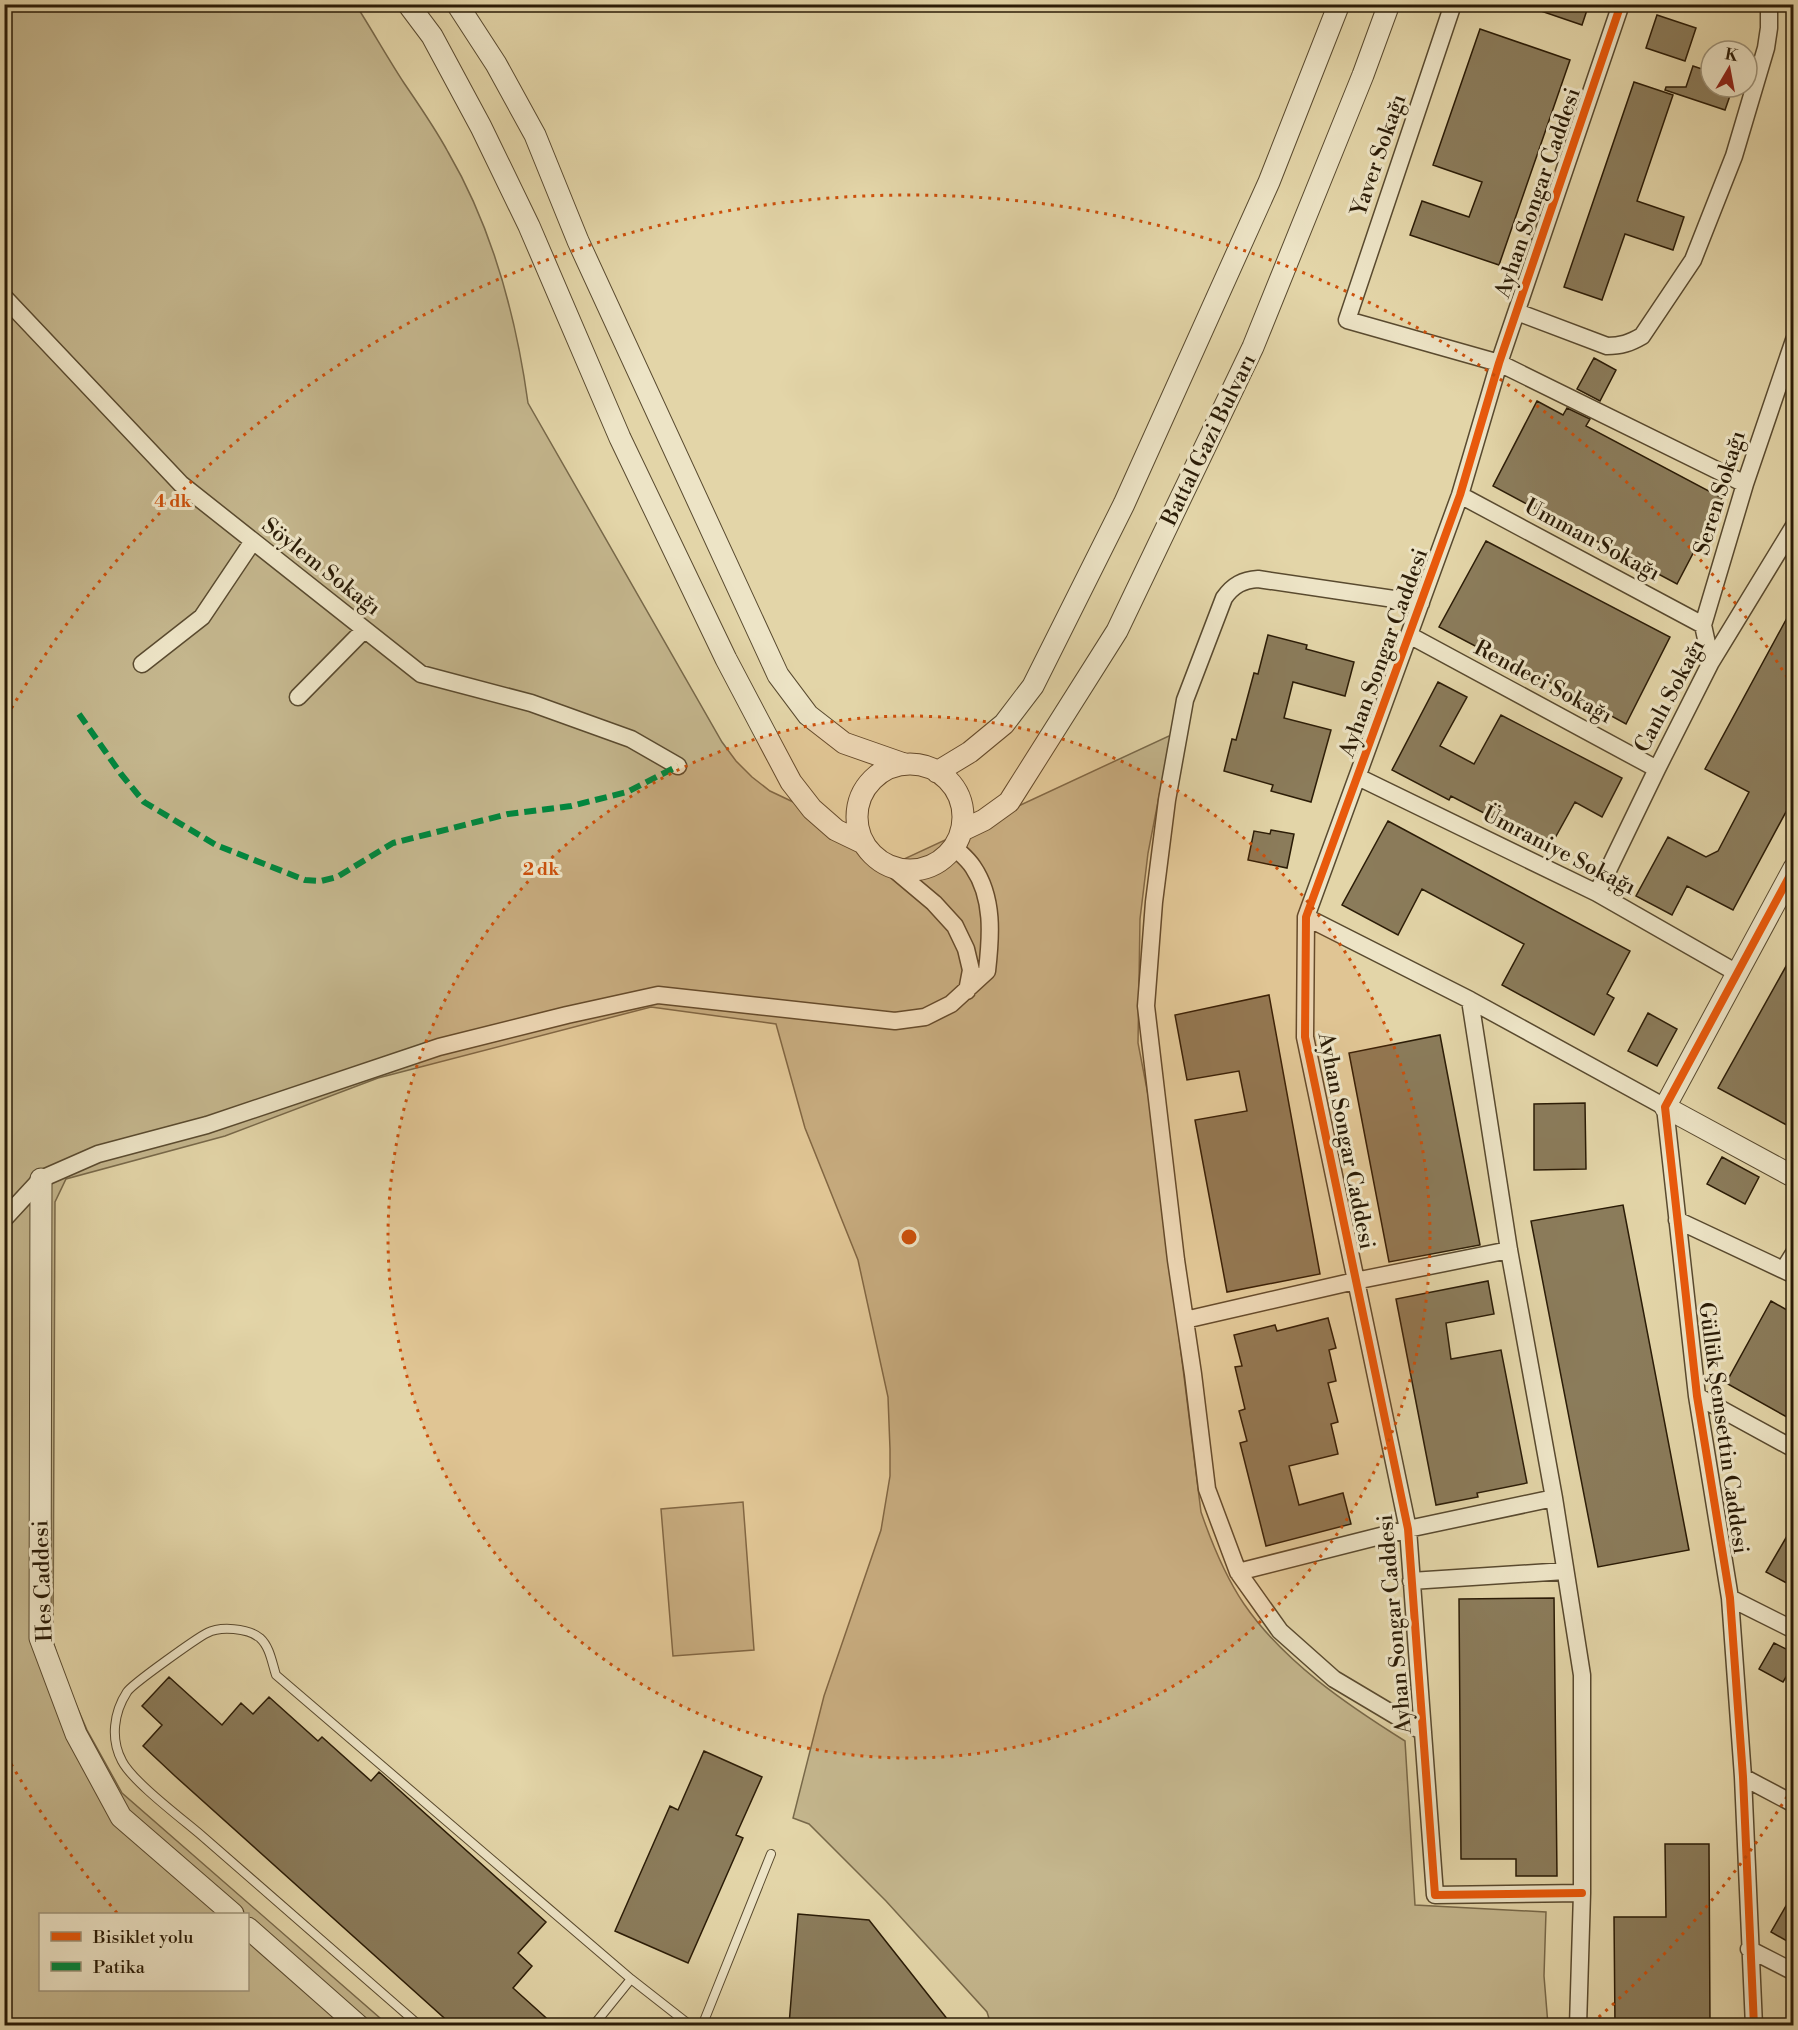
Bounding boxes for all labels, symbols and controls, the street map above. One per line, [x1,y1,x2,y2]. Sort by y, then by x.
north arrow [1699,39,1759,99]
text: K [1723,44,1741,66]
street label: Ayhan Songar Caddesi [1489,84,1587,303]
street label: Yaver Sokağı [1345,91,1412,220]
street label: Battal Gazi Bulvarı [1155,350,1262,531]
street label: Seren Sokağı [1688,427,1752,559]
text: 4 dk [154,490,193,513]
street label: Umman Sokağı [1519,493,1665,587]
street label: Söylem Sokağı [256,512,386,622]
street label: Ayhan Songar Caddesi [1333,545,1434,762]
street label: Rendeci Sokağı [1469,634,1617,730]
street label: Canlı Sokağı [1629,635,1711,757]
street label: Ümraniye Sokağı [1478,800,1641,901]
text: 2 dk [523,858,560,881]
street label: Ayhan Songar Caddesi [1312,1029,1380,1252]
centre of rings [899,1227,919,1247]
street label: Güllük Şemsettin Caddesi [1692,1300,1754,1556]
street label: Ayhan Songar Caddesi [1372,1513,1418,1736]
street label: Hes Caddesi [27,1519,59,1643]
legend [39,1913,249,1991]
text: Bisiklet yolu [92,1926,194,1949]
text: Patika [93,1956,146,1979]

